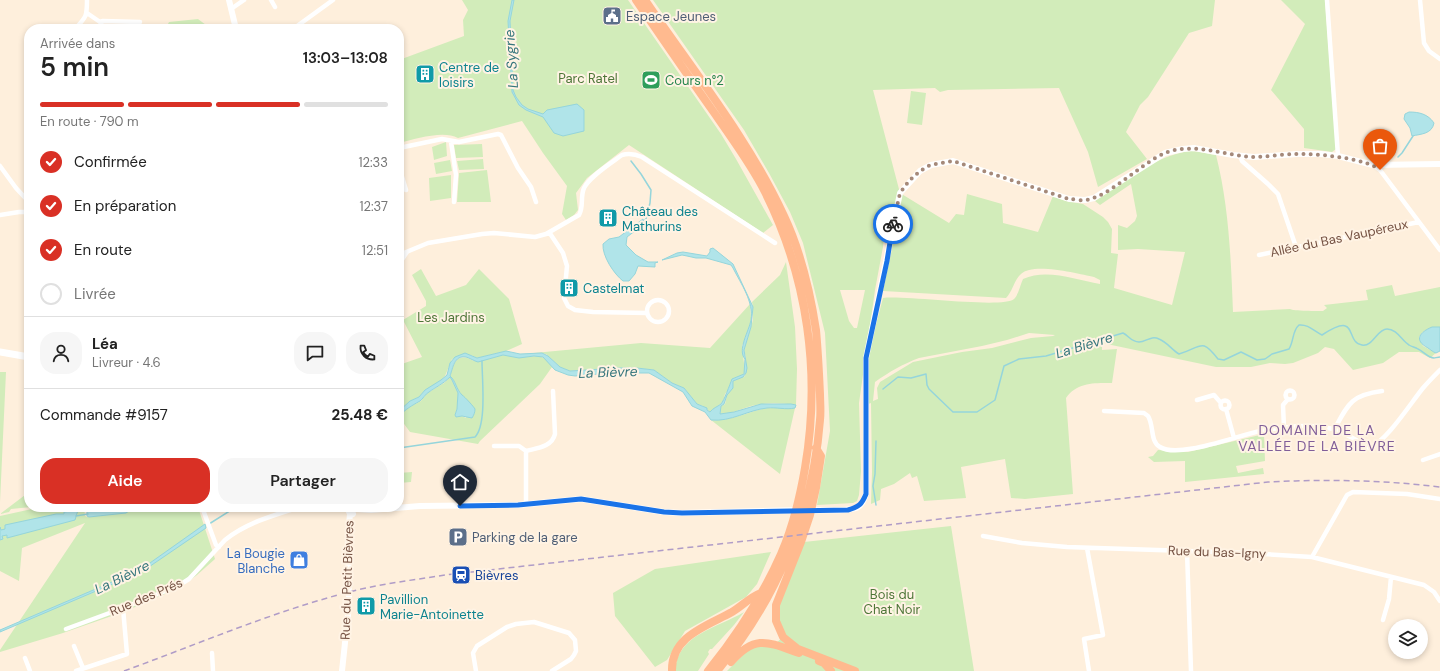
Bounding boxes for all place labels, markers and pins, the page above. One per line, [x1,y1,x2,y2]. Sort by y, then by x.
public building icon: Espace Jeunes [601,5,623,27]
place label: Espace Jeunes [626,8,716,25]
place label: Centre de loisirs [439,59,499,91]
building icon: Centre de loisirs [414,63,436,85]
sports icon: Cours n°2 [640,69,662,91]
place label: Cours n°2 [665,72,724,89]
pin [1363,129,1397,170]
place label: Château des Mathurins [622,203,698,235]
building icon: Château des Mathurins [597,207,619,229]
building icon: Castelmat [558,277,580,299]
place label: Castelmat [583,280,644,297]
pin [443,465,477,506]
parking icon: Parking de la gare [447,526,469,548]
place label: Parking de la gare [472,529,578,546]
place label: La Bougie Blanche [227,545,285,577]
shop icon: La Bougie Blanche [288,549,310,571]
station icon: Bièvres [450,564,472,586]
place label: Bièvres [475,567,518,584]
place label: Pavillion Marie-Antoinette [380,591,484,623]
building icon: Pavillion Marie-Antoinette [355,595,377,617]

